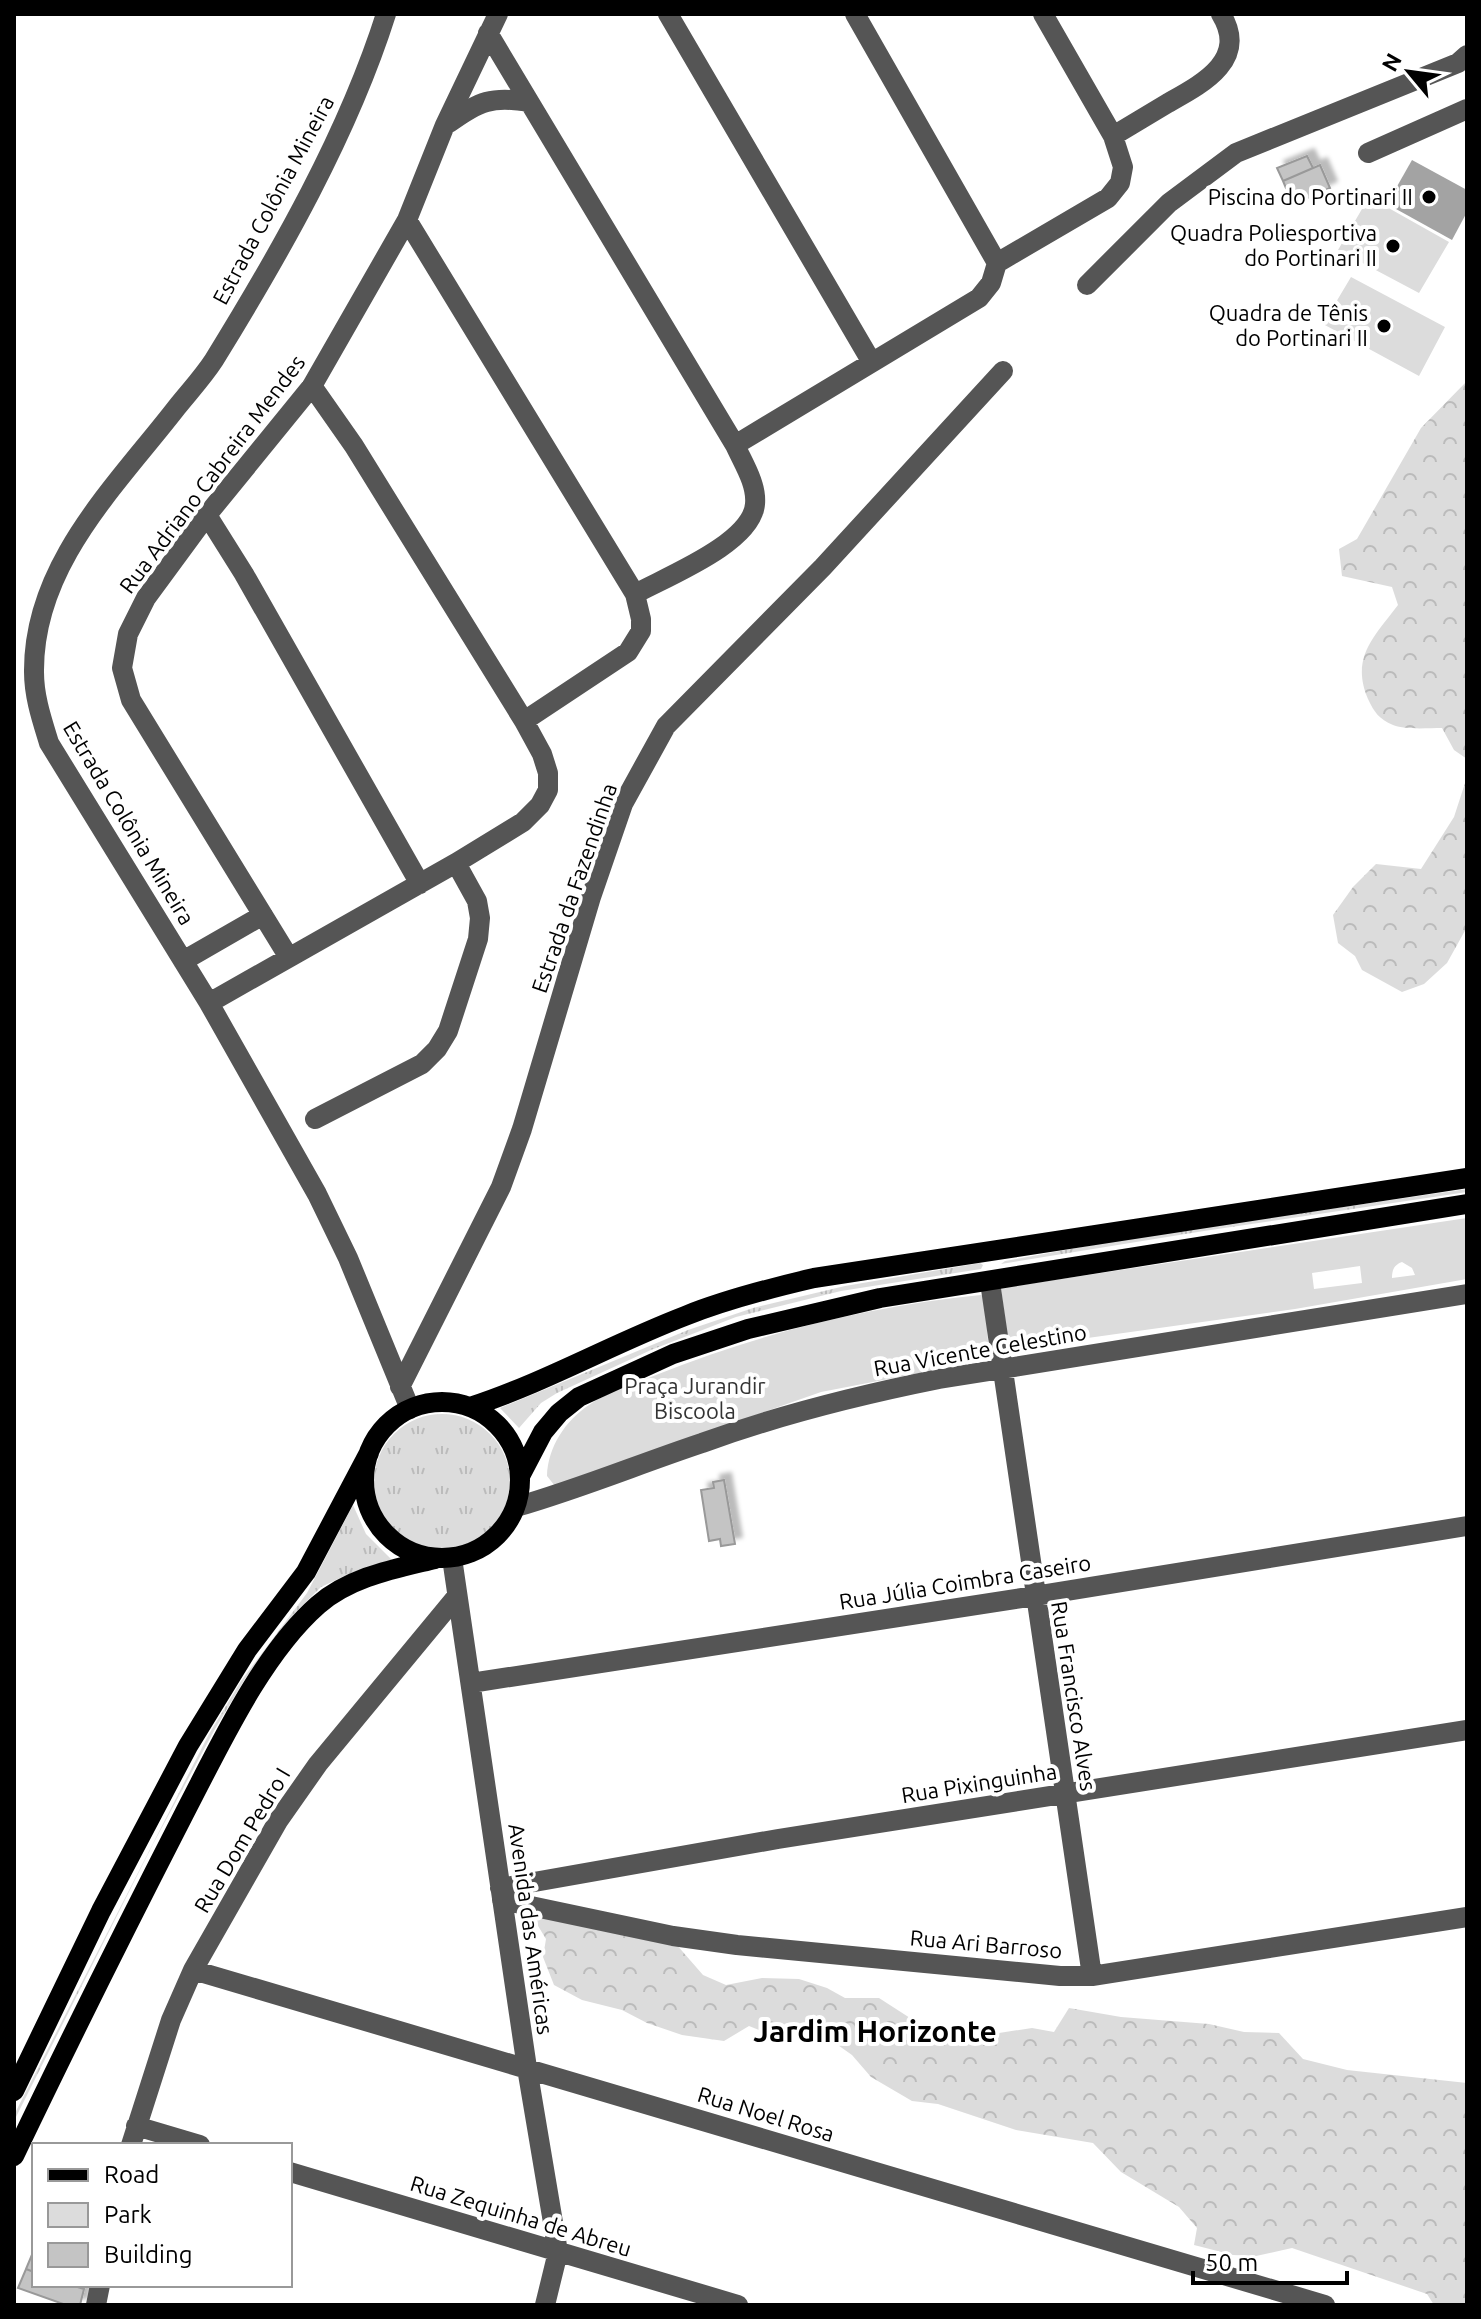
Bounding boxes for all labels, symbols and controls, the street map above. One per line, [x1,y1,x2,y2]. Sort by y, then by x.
north arrow [1369,32,1449,112]
text: N [1376,49,1406,75]
street label: Estrada Colônia Mineira [207,91,338,308]
place label: Piscina do Portinari II [1208,184,1413,209]
marker: Piscina do Portinari II [1420,188,1438,206]
place label: Quadra Poliesportiva do Portinari II [1170,220,1377,270]
marker: Quadra Poliesportiva do Portinari II [1384,237,1402,255]
place label: Quadra de Tênis do Portinari II [1209,300,1368,350]
marker: Quadra de Tênis do Portinari II [1375,317,1393,335]
street label: Rua Adriano Cabreira Mendes [114,350,309,598]
street label: Estrada Colônia Mineira [59,717,200,929]
street label: Estrada da Fazendinha [526,780,621,996]
street label: Rua Vicente Celestino [871,1318,1088,1381]
park label: Praça Jurandir Biscoola [624,1373,766,1423]
street label: Rua Júlia Coimbra Caseiro [837,1549,1093,1614]
street label: Rua Francisco Alves [1047,1599,1102,1793]
street label: Rua Pixinguinha [899,1758,1058,1807]
street label: Rua Dom Pedro I [188,1763,295,1917]
street label: Avenida das Américas [504,1822,559,2036]
street label: Rua Ari Barroso [909,1924,1063,1963]
district label: Jardim Horizonte [753,2014,997,2048]
street label: Rua Noel Rosa [695,2081,837,2146]
legend [32,2143,292,2287]
text: Road [104,2161,159,2188]
street label: Rua Zequinha de Abreu [408,2170,635,2261]
text: Park [104,2201,152,2228]
scale bar [1193,2235,1347,2285]
text: Building [104,2241,192,2268]
text: 50 m [1205,2249,1258,2276]

